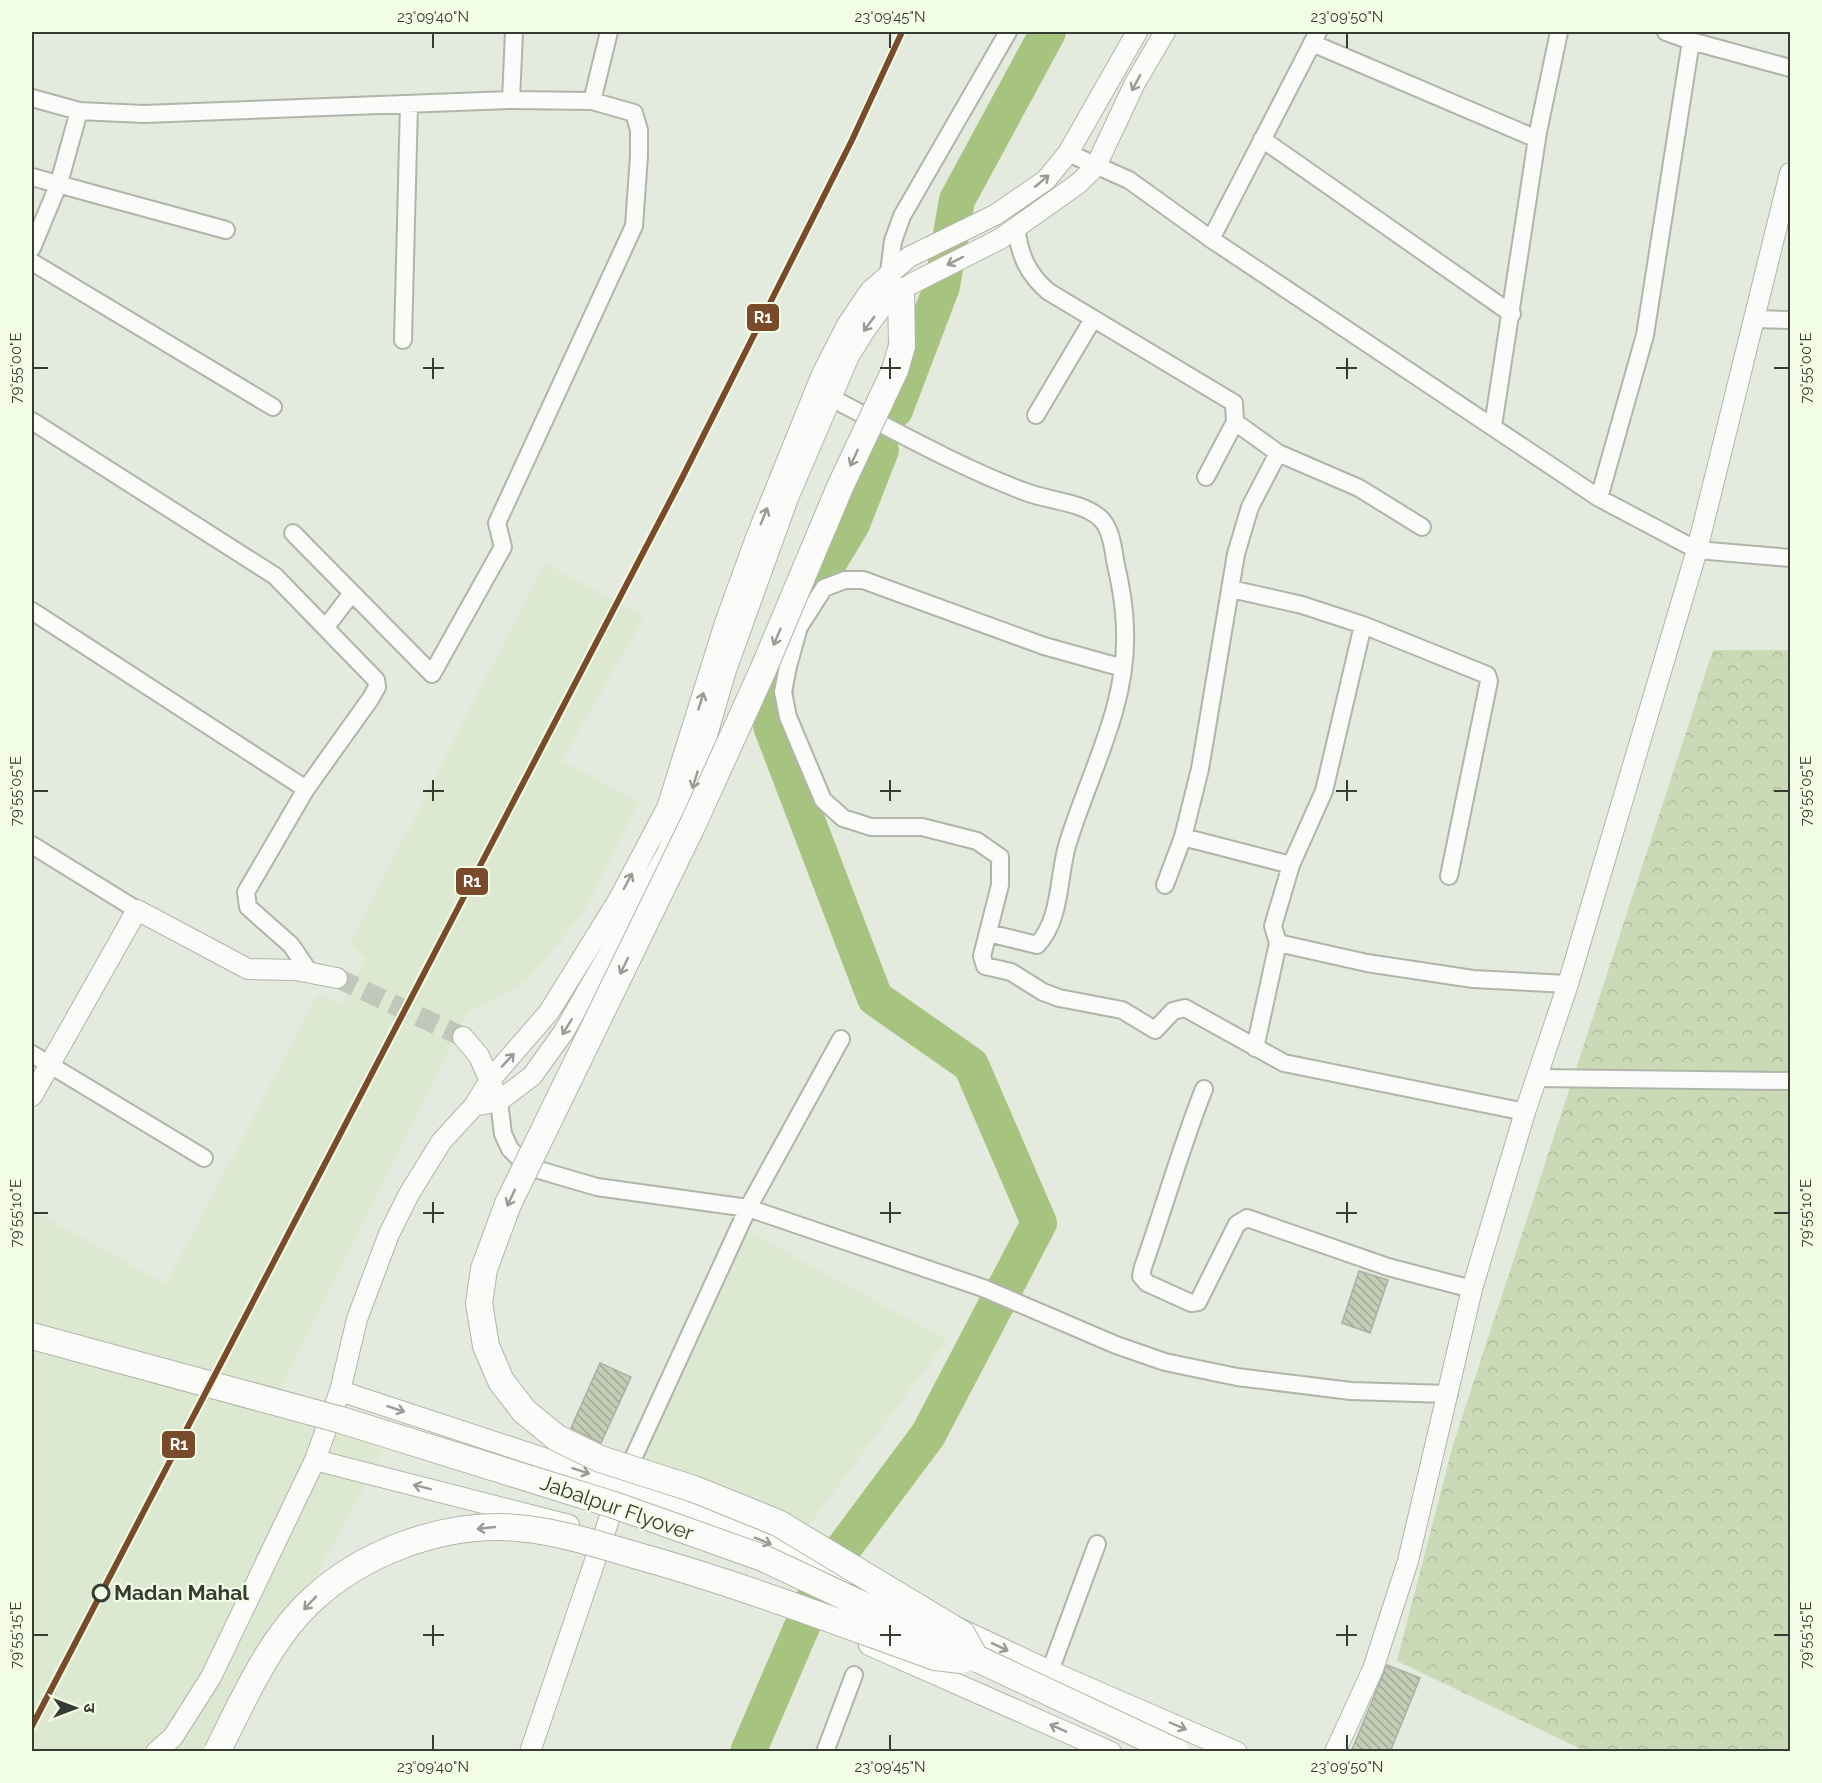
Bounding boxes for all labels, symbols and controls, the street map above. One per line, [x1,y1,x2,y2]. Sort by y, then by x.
text: 23°09'40"N [397,8,469,26]
text: 23°09'45"N [854,8,926,26]
text: 23°09'50"N [1311,8,1383,26]
one-way arrow [1130,73,1141,91]
one-way arrow [1034,174,1049,188]
one-way arrow [947,256,965,268]
line badge: R1 [746,303,780,332]
text: R1 [754,308,772,327]
one-way arrow [863,316,875,332]
text: 79°55'00"E [7,332,25,404]
text: 79°55'00"E [1797,332,1815,404]
one-way arrow [847,448,859,466]
one-way arrow [759,508,770,526]
one-way arrow [770,627,782,645]
one-way arrow [696,692,707,711]
text: 79°55'05"E [7,756,25,826]
text: 79°55'05"E [1797,756,1815,826]
one-way arrow [689,770,700,789]
line badge: R1 [455,867,489,896]
text: R1 [463,872,481,891]
one-way arrow [622,873,634,890]
one-way arrow [617,957,629,975]
one-way arrow [560,1018,573,1035]
one-way arrow [501,1052,516,1067]
text: 79°55'10"E [7,1179,25,1247]
text: 79°55'10"E [1797,1179,1815,1247]
one-way arrow [505,1189,517,1207]
one-way arrow [386,1404,405,1415]
line badge: R1 [161,1430,196,1459]
text: R1 [170,1435,188,1454]
one-way arrow [571,1466,590,1477]
street label: Jabalpur Flyover [537,1470,698,1546]
one-way arrow [413,1481,432,1493]
one-way arrow [476,1523,496,1534]
one-way arrow [753,1536,771,1547]
place label: Madan Mahal [114,1580,249,1605]
marker: Madan Mahal [92,1584,110,1602]
one-way arrow [303,1596,317,1611]
text: 79°55'15"E [7,1601,25,1669]
text: 79°55'15"E [1797,1601,1815,1669]
one-way arrow [991,1642,1009,1654]
north arrow [45,1678,105,1738]
text: उ [80,1703,99,1713]
one-way arrow [1049,1721,1067,1733]
one-way arrow [1169,1721,1187,1732]
text: 23°09'40"N [397,1758,469,1776]
text: 23°09'45"N [854,1758,926,1776]
text: 23°09'50"N [1311,1758,1383,1776]

